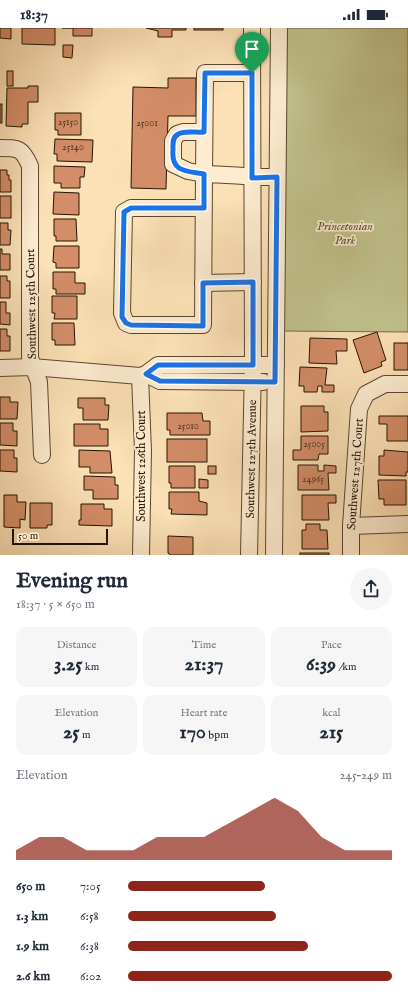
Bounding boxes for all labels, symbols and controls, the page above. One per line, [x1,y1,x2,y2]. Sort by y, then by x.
text: 18:37 [20,5,48,24]
pin [235,32,269,73]
icon: arrive [241,38,263,60]
house number: 25150 [58,116,78,129]
house number: 25001 [136,117,158,130]
house number: 25140 [62,141,84,154]
park label: Princetonian Park [317,219,373,248]
street label: Southwest 125th Court [23,249,40,359]
street label: Southwest 127th Avenue [243,399,260,519]
street label: Southwest 126th Court [134,410,149,522]
street label: Southwest 127th Court [344,418,367,530]
house number: 25010 [177,420,199,433]
house number: 25005 [303,438,325,451]
house number: 24965 [302,473,324,486]
scale bar [12,527,108,546]
text: 50 m [18,529,38,543]
text: Evening run [16,567,128,595]
button: share [350,568,392,610]
text: 18:37 · 5 × 650 m [16,596,95,613]
text: Distance [57,638,97,652]
text: Time [192,638,216,652]
text: Pace [321,638,342,652]
text: 3.25 [54,652,82,677]
text: 21:37 [185,652,223,677]
text: 6:39 [306,652,336,677]
text: km [82,660,99,674]
text: /km [336,660,357,674]
text: Elevation [55,706,98,720]
text: Heart rate [181,706,227,720]
text: kcal [322,706,341,720]
text: 25 [63,720,80,745]
text: 170 [179,720,206,745]
text: 215 [319,720,343,745]
text: m [80,728,90,742]
text: bpm [206,728,229,742]
text: Elevation [16,767,68,784]
text: 245–249 m [339,767,392,784]
text: 650 m [16,878,45,895]
text: 7:05 [80,878,101,895]
text: 1.3 km [16,908,48,925]
text: 6:58 [80,908,99,925]
text: 1.9 km [16,938,49,955]
text: 6:38 [80,938,99,955]
text: 2.6 km [16,968,50,985]
text: 6:02 [80,968,101,985]

